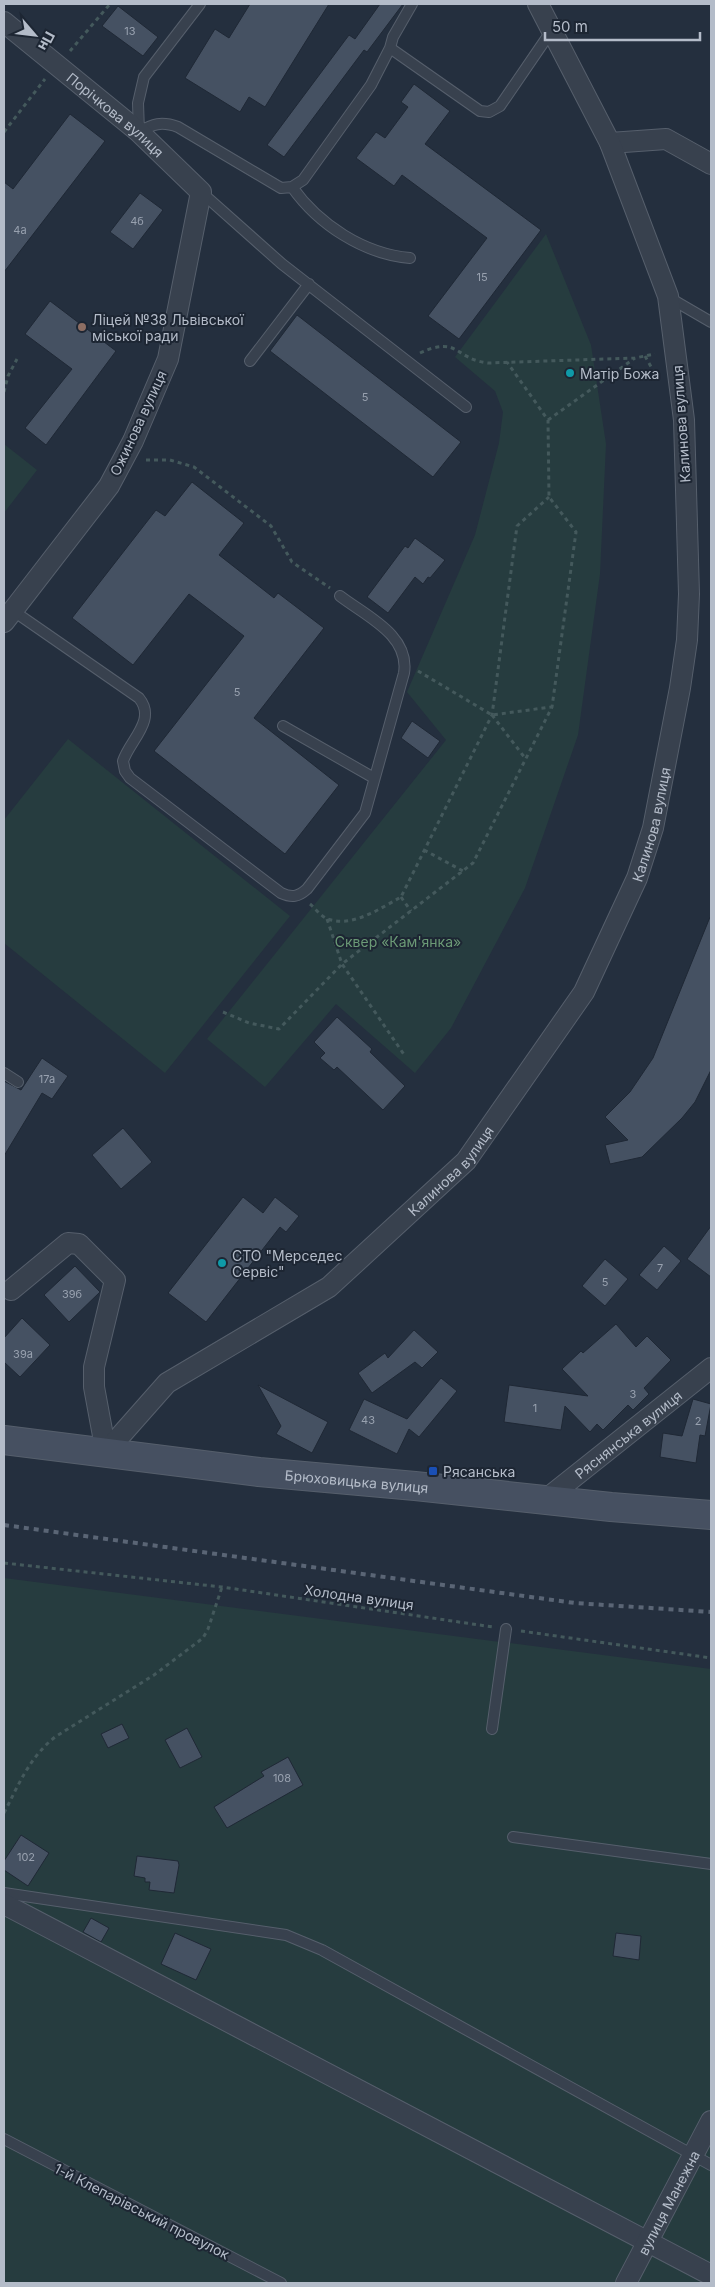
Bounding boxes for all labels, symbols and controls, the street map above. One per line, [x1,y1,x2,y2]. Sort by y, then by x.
north arrow [10,10,60,60]
scale bar [545,10,700,42]
text: 50 m [552,17,588,36]
house number: 13 [124,24,136,38]
text: Пн [35,29,59,54]
street label: Порічкова вулиця [64,68,168,160]
house number: 4б [130,214,144,228]
house number: 4а [13,223,27,237]
house number: 15 [476,270,488,284]
place label: Ліцей №38 Львівської міської ради [92,311,244,344]
marker: Ліцей №38 Львівської міської ради [76,321,88,333]
place label: Матір Божа [580,365,659,382]
street label: Калинова вулиця [668,365,694,483]
marker: Матір Божа [564,367,576,379]
street label: Ожинова вулиця [106,368,170,478]
house number: 5 [362,390,369,404]
house number: 5 [234,685,241,699]
street label: Калинова вулиця [628,766,673,884]
park label: Сквер «Кам'янка» [335,933,461,950]
house number: 17а [39,1072,55,1086]
street label: Калинова вулиця [404,1122,497,1219]
place label: СТО "Мерседес Сервіс" [232,1247,343,1280]
marker: СТО "Мерседес Сервіс" [216,1257,228,1269]
house number: 7 [657,1261,663,1275]
house number: 5 [602,1275,609,1289]
house number: 39б [62,1287,82,1301]
house number: 39а [13,1347,33,1361]
street label: Ряснянська вулиця [571,1386,685,1482]
house number: 3 [630,1387,637,1401]
house number: 1 [533,1401,537,1415]
house number: 43 [361,1413,375,1427]
house number: 2 [695,1414,701,1428]
place label: Рясанська [443,1463,515,1480]
marker: Рясанська [427,1465,439,1477]
street label: Брюховицька вулиця [284,1466,429,1496]
street label: Холодна вулиця [303,1581,415,1613]
house number: 108 [273,1771,291,1785]
house number: 102 [17,1850,35,1864]
street label: вулиця Манежна [634,2147,703,2258]
street label: 1-й Клепарівський провулок [52,2159,233,2263]

